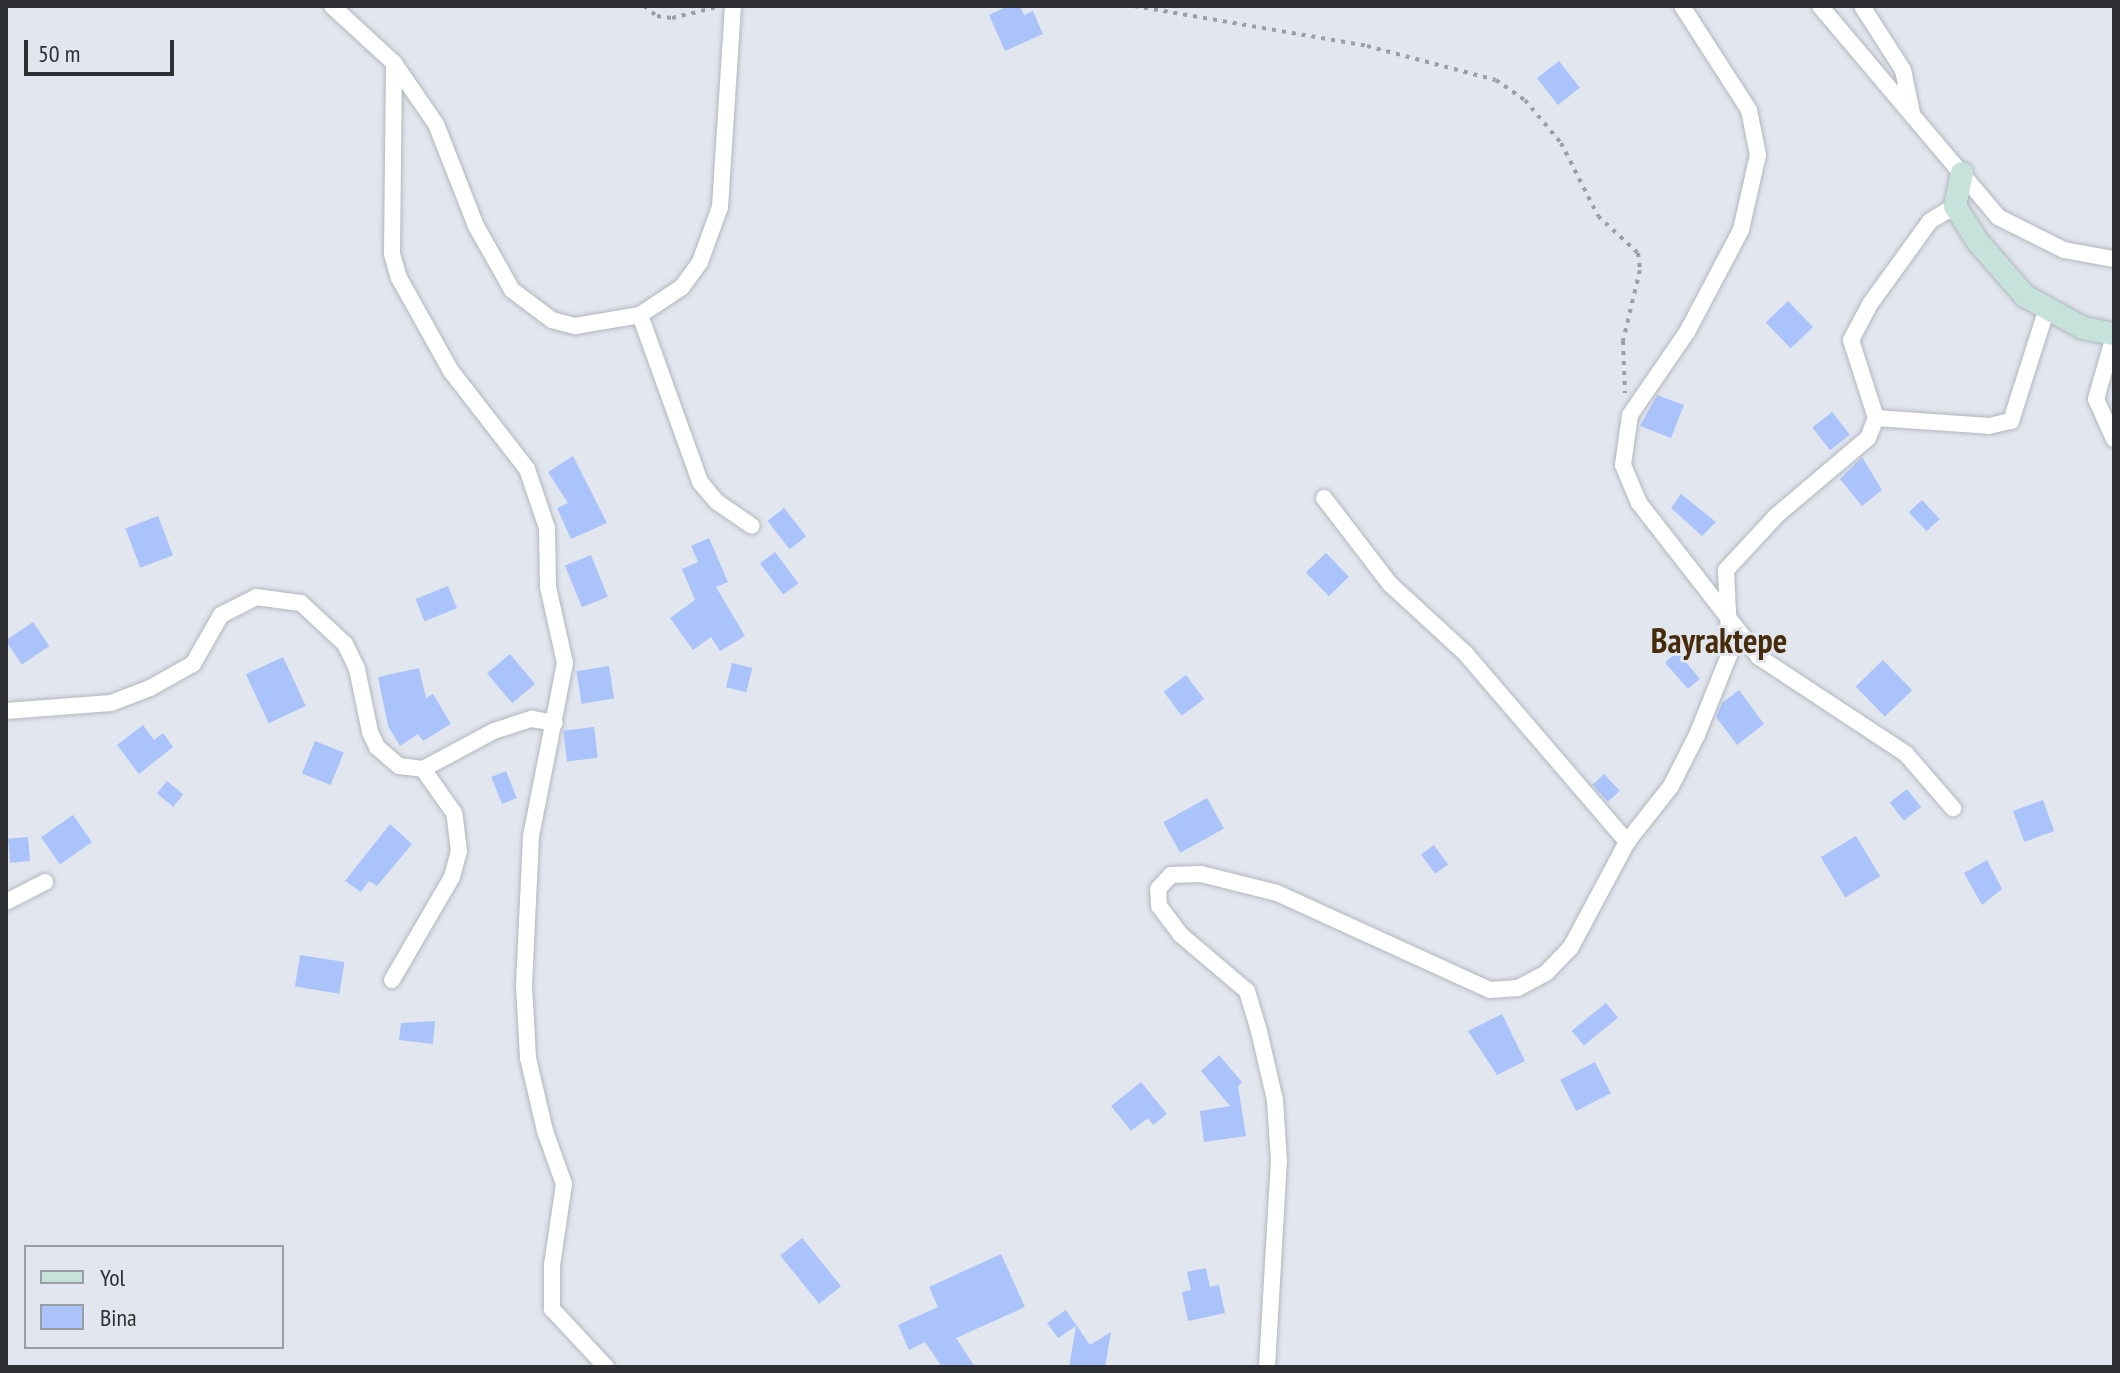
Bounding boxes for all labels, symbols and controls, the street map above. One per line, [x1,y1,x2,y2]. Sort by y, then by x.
scale bar [28,24,178,74]
text: 50 m [38,38,80,69]
district label: Bayraktepe [1651,621,1787,661]
legend [24,1245,284,1349]
text: Yol [100,1262,125,1293]
text: Bina [100,1302,137,1333]

